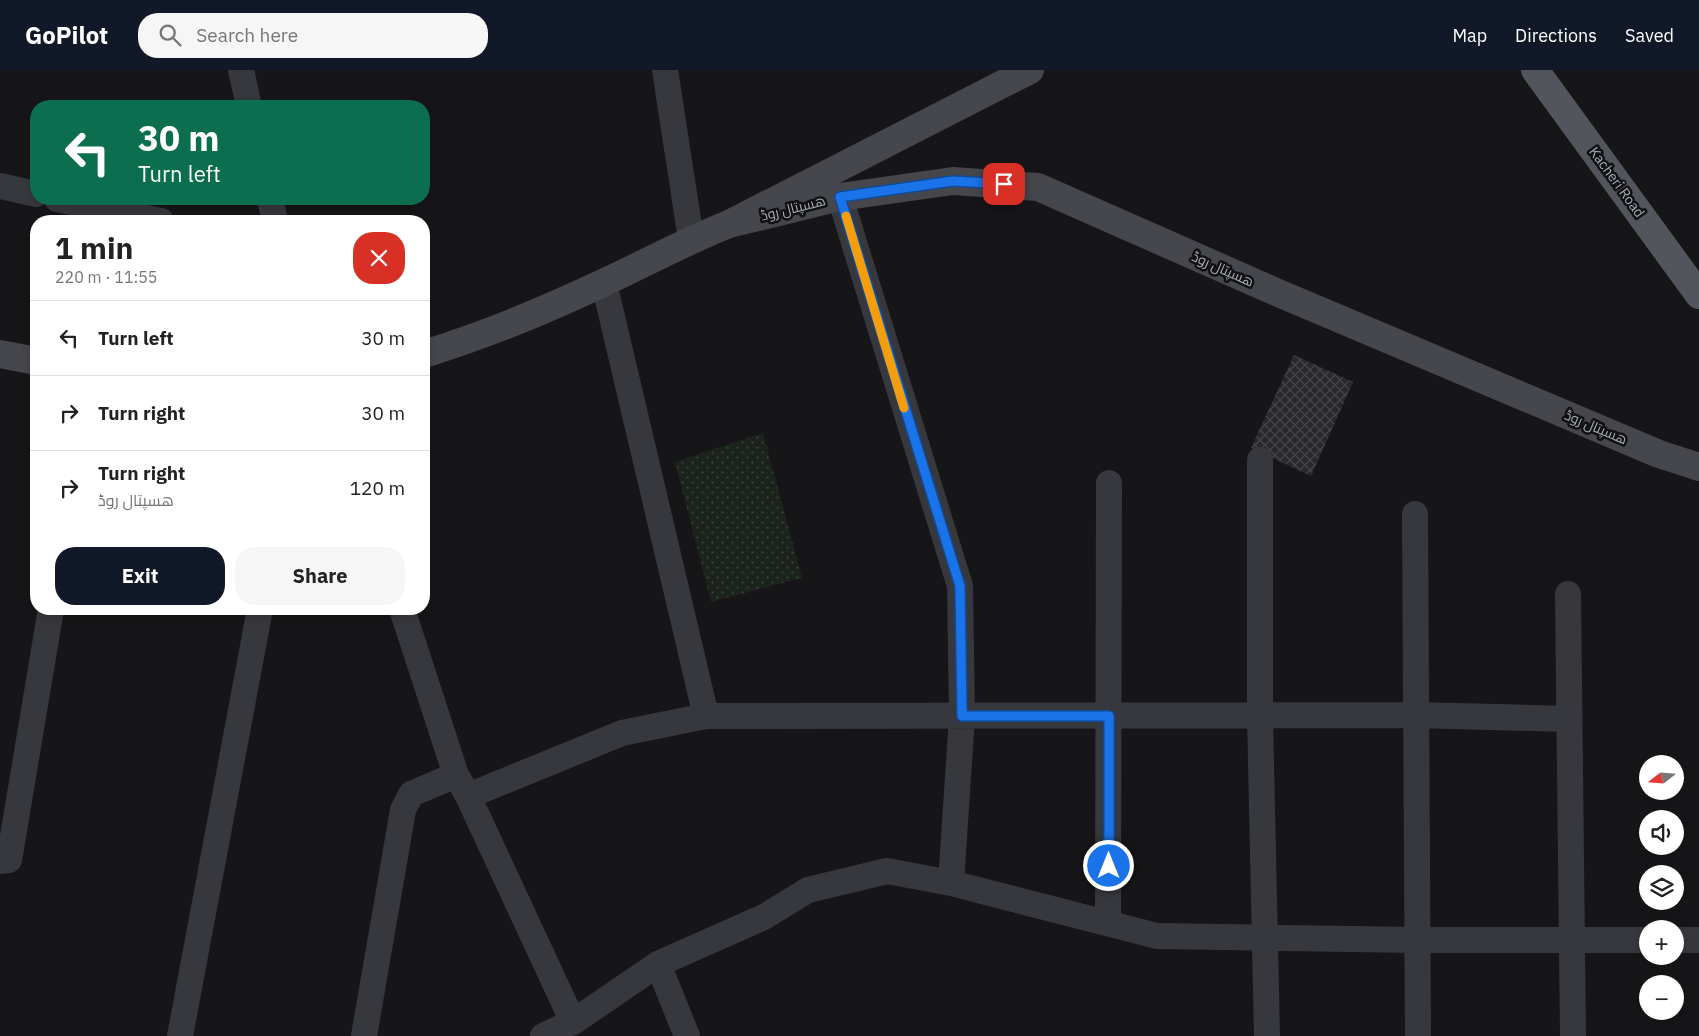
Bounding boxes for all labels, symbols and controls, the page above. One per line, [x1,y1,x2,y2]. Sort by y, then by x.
search box [138,13,488,58]
text: GoPilot [25,19,108,51]
icon: search [156,21,184,49]
text: Search here [196,23,298,47]
text: Map [1452,24,1487,47]
text: Directions [1515,24,1597,47]
text: Saved [1625,24,1674,47]
text: 30 m [138,115,220,161]
icon: left [55,120,120,185]
street label: Kacheri Road [1585,143,1649,221]
text: Turn left [138,159,221,188]
pin [983,163,1025,205]
icon: arrive [990,170,1018,198]
street label: ھسپتال روڈ [759,191,828,226]
text: 1 min [55,228,133,267]
button: close [353,232,405,284]
street label: ھسپتال روڈ [1189,247,1257,292]
text: 220 m · 11:55 [55,267,157,287]
icon: left [55,324,83,352]
text: Turn left [98,326,174,350]
text: 30 m [361,326,405,350]
icon: right [55,399,83,427]
text: Turn right [98,401,185,425]
text: 30 m [361,401,405,425]
street label: ھسپتال روڈ [1562,406,1630,449]
text: Turn right [98,461,185,485]
icon: right [55,474,83,502]
text: 120 m [350,476,405,500]
text: ھسپتال روڈ [98,490,174,510]
button: Exit [55,547,225,605]
button: Share [235,547,405,605]
north arrow [1639,755,1684,800]
map controls [1639,755,1684,1020]
button: sound [1639,810,1684,855]
position arrow [1082,839,1134,891]
button: layers [1639,865,1684,910]
button: + [1639,920,1684,965]
button: − [1639,975,1684,1020]

